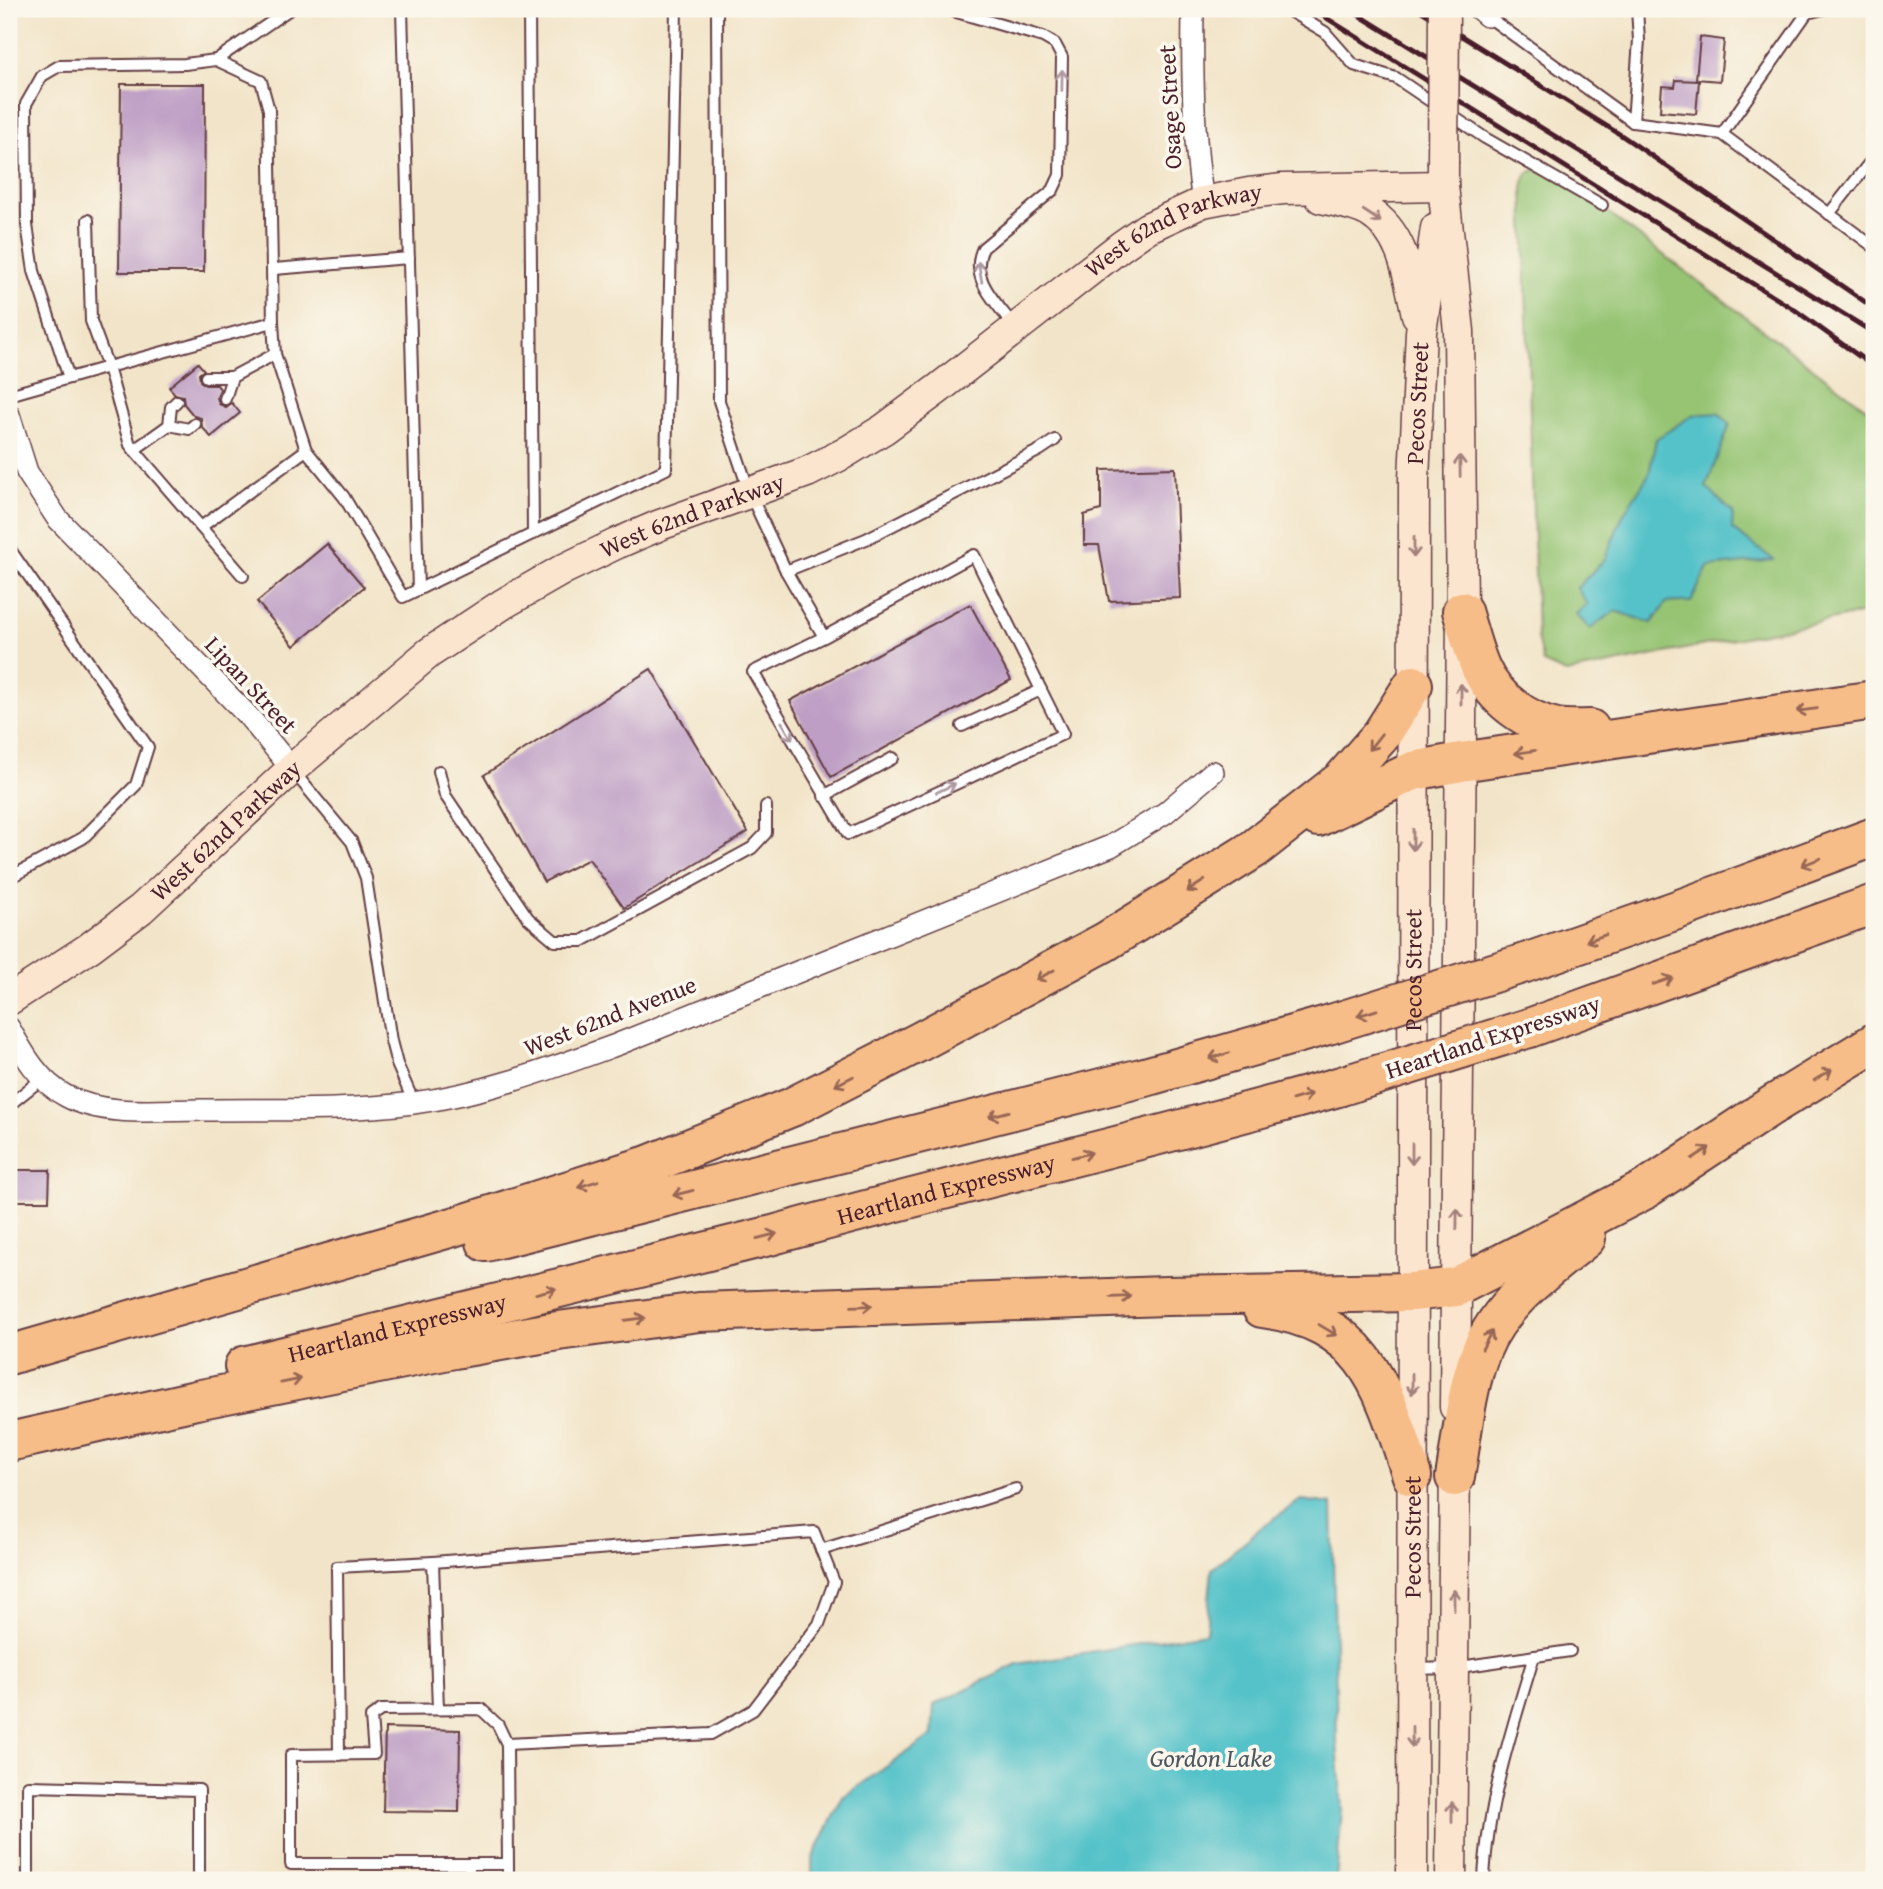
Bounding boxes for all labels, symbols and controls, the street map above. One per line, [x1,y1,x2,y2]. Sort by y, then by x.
street label: Osage Street [1149,43,1190,170]
one-way arrow [1055,69,1069,92]
street label: West 62nd Parkway [1077,174,1264,285]
one-way arrow [1361,209,1381,223]
one-way arrow [973,261,986,283]
street label: Pecos Street [1397,340,1438,465]
one-way arrow [1453,455,1467,478]
street label: West 62nd Parkway [594,464,789,566]
one-way arrow [1407,536,1421,559]
street label: Lipan Street [197,628,306,742]
one-way arrow [1454,682,1468,705]
one-way arrow [1796,704,1819,717]
one-way arrow [780,721,794,741]
one-way arrow [1368,732,1383,751]
one-way arrow [1515,746,1537,759]
street label: West 62nd Parkway [142,751,309,909]
one-way arrow [935,781,956,794]
one-way arrow [1406,828,1420,851]
one-way arrow [1800,856,1822,869]
one-way arrow [1187,879,1207,893]
street label: Pecos Street [1395,908,1430,1031]
one-way arrow [1586,933,1608,945]
street label: West 62nd Avenue [518,967,701,1065]
one-way arrow [1035,968,1056,982]
one-way arrow [1652,974,1674,986]
street label: Heartland Expressway [1381,985,1605,1088]
one-way arrow [1356,1007,1378,1020]
one-way arrow [1208,1050,1230,1063]
one-way arrow [1812,1067,1832,1081]
one-way arrow [834,1074,855,1088]
one-way arrow [1291,1089,1313,1102]
one-way arrow [988,1108,1011,1121]
one-way arrow [1405,1142,1419,1165]
street label: Heartland Expressway [833,1144,1059,1234]
one-way arrow [1691,1145,1710,1160]
one-way arrow [1071,1148,1093,1161]
one-way arrow [577,1179,599,1192]
one-way arrow [672,1187,695,1200]
one-way arrow [1450,1208,1464,1231]
one-way arrow [755,1229,778,1242]
street label: Heartland Expressway [284,1284,510,1371]
one-way arrow [534,1284,557,1297]
one-way arrow [1109,1291,1132,1304]
one-way arrow [851,1300,874,1313]
one-way arrow [624,1313,646,1326]
one-way arrow [1317,1323,1337,1337]
one-way arrow [1480,1330,1494,1351]
one-way arrow [1405,1373,1419,1396]
one-way arrow [279,1374,302,1388]
street label: Pecos Street [1394,1475,1430,1598]
one-way arrow [1447,1589,1461,1612]
one-way arrow [1405,1726,1419,1749]
water label: Gordon Lake [1150,1738,1272,1777]
one-way arrow [1445,1801,1459,1824]

